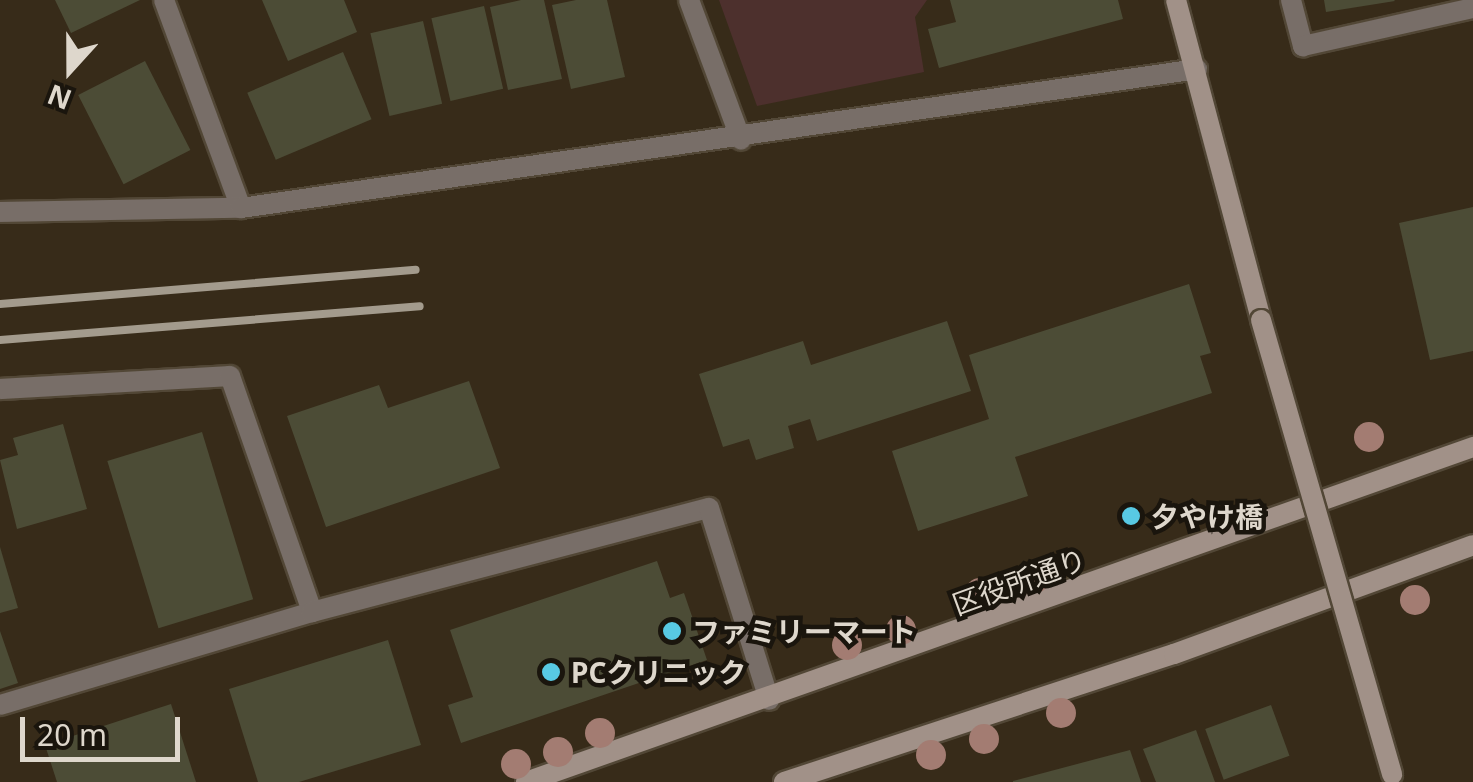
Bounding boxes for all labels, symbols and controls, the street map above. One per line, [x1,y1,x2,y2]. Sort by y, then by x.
north arrow [20,20,120,120]
text: N [42,76,77,120]
place label: 夕やけ橋 [1151,499,1263,533]
marker: 夕やけ橋 [1120,505,1142,527]
street label: 区役所通り [947,541,1091,621]
place label: ファミリーマート [692,614,916,648]
marker: ファミリーマート [661,620,683,642]
place label: PCクリニック [571,655,746,689]
marker: PCクリニック [540,661,562,683]
scale bar [25,697,185,759]
text: 20 m [37,714,107,755]

